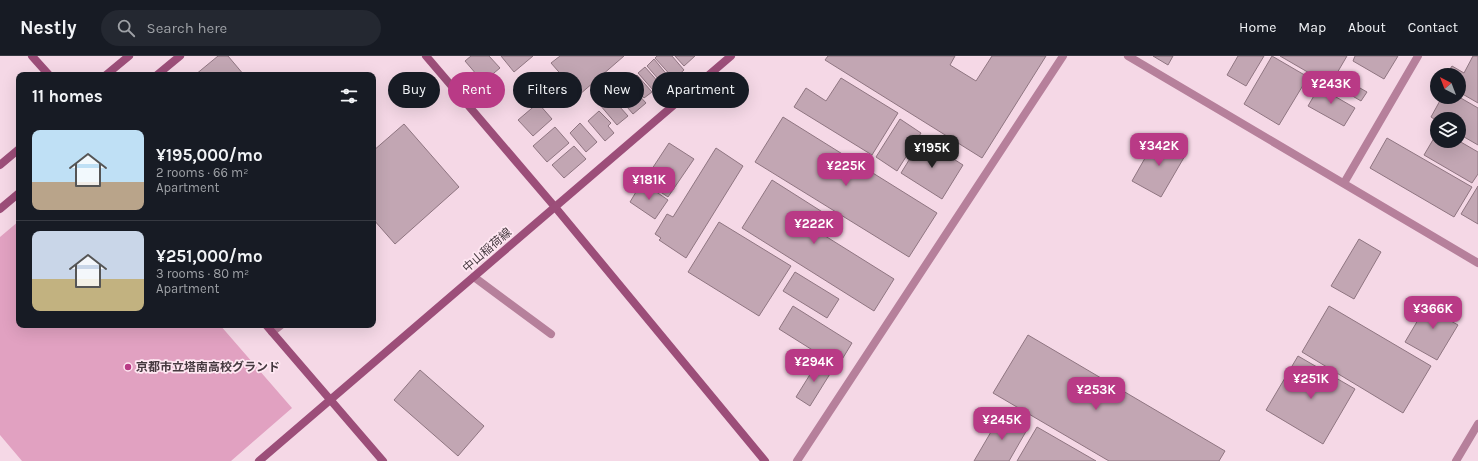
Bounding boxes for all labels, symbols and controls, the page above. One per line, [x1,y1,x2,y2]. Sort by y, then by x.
search box [101,10,381,46]
text: Nestly [20,17,77,39]
icon: search [115,17,137,39]
text: Search here [147,19,227,37]
text: Home [1239,19,1276,36]
text: Map [1298,19,1326,36]
text: About [1348,19,1386,36]
text: Contact [1408,19,1458,36]
north arrow [1430,68,1466,104]
map controls [1430,68,1466,148]
pin: ¥243K [1303,71,1359,105]
chip: Buy [388,72,440,108]
chip: Rent [448,72,505,108]
chip: Filters [513,72,582,108]
chip: New [590,72,644,108]
chip: Apartment [652,72,749,108]
text: ¥243K [1311,76,1351,91]
icon: filters [338,85,360,107]
text: 11 homes [32,86,103,106]
button: layers [1430,112,1466,148]
pin: ¥342K [1131,133,1187,167]
pin: ¥195K [904,135,960,169]
text: ¥342K [1139,138,1179,153]
text: ¥195K [914,140,950,155]
text: ¥195,000/mo [156,145,263,165]
icon: home [64,146,112,194]
pin: ¥225K [818,153,874,187]
text: ¥225K [826,158,866,173]
text: 2 rooms · 66 m² [156,165,248,180]
pin: ¥181K [621,167,677,201]
text: ¥181K [632,172,666,187]
text: Apartment [156,180,219,195]
pin: ¥222K [786,211,842,245]
text: ¥222K [794,216,834,231]
street label: 中山稲荷線 [460,225,514,275]
text: ¥251,000/mo [156,246,263,266]
icon: home [64,247,112,295]
text: 3 rooms · 80 m² [156,266,249,281]
text: Apartment [156,281,219,296]
pin: ¥366K [1405,296,1461,330]
text: ¥366K [1413,301,1453,316]
pin: ¥294K [786,349,842,383]
text: ¥294K [794,354,834,369]
place label: 京都市立塔南高校グランド [136,360,280,374]
marker: 京都市立塔南高校グランド [123,362,133,372]
pin: ¥251K [1283,366,1339,400]
text: ¥251K [1293,371,1329,386]
pin: ¥253K [1068,377,1124,411]
text: ¥253K [1076,382,1116,397]
pin: ¥245K [974,407,1030,441]
text: ¥245K [982,412,1022,427]

